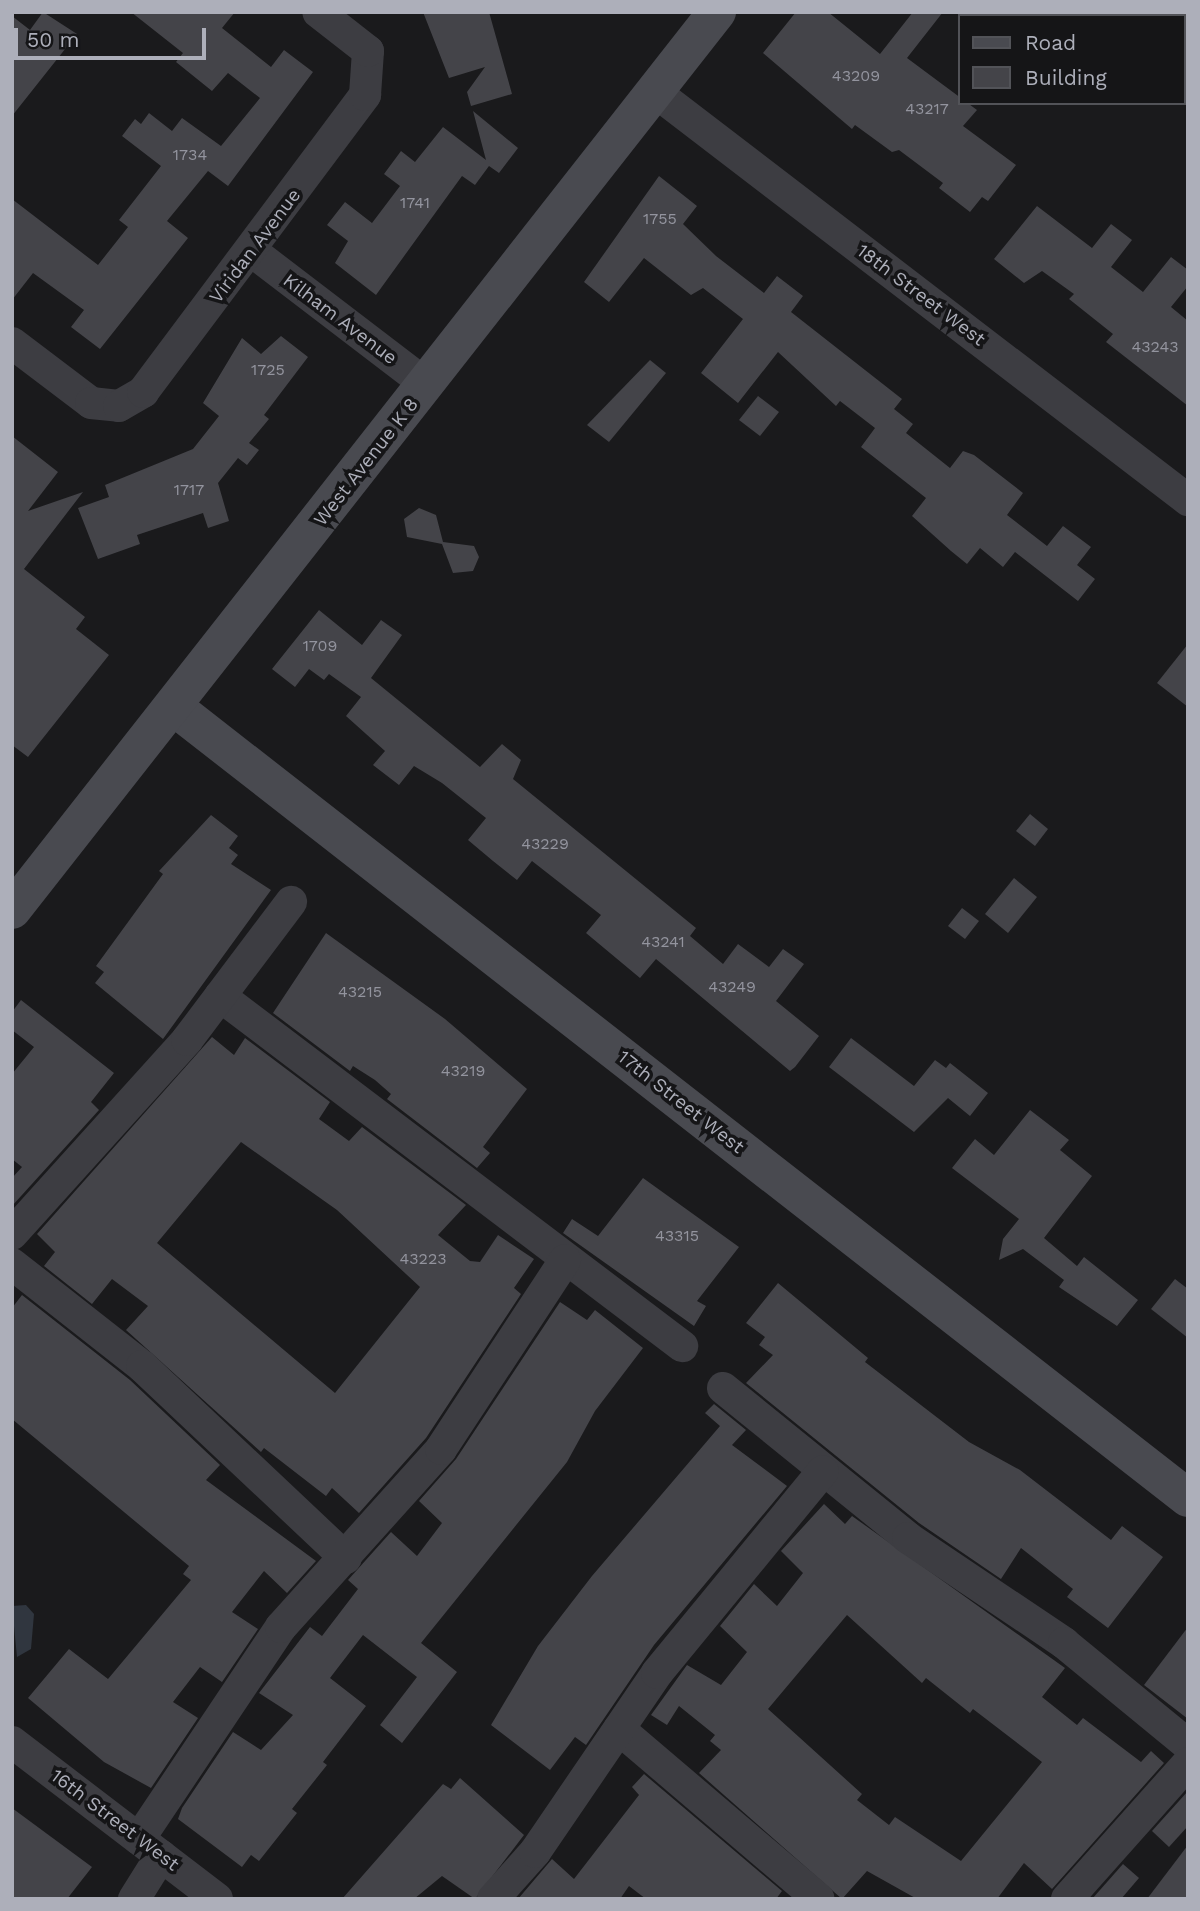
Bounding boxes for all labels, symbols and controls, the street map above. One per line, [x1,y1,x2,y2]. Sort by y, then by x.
scale bar [18,14,210,58]
legend [958,14,1186,105]
text: 50 m [27,27,79,52]
text: Road [1025,30,1076,55]
text: Building [1025,65,1107,90]
house number: 43209 [832,66,880,86]
house number: 43217 [905,99,949,119]
house number: 1734 [173,145,207,165]
street label: Viridan Avenue [204,184,306,308]
house number: 1741 [400,193,430,213]
house number: 1755 [643,209,677,229]
street label: 18th Street West [852,239,990,351]
street label: Kilham Avenue [278,268,402,370]
house number: 43243 [1131,337,1179,357]
house number: 1725 [251,360,285,380]
street label: West Avenue K 8 [309,393,423,531]
house number: 1717 [174,480,204,500]
house number: 1709 [303,636,337,656]
house number: 43229 [521,834,569,854]
house number: 43241 [641,932,685,952]
house number: 43249 [708,977,756,997]
house number: 43215 [338,982,382,1002]
street label: 17th Street West [613,1045,749,1159]
house number: 43219 [441,1061,485,1081]
house number: 43315 [655,1226,699,1246]
house number: 43223 [399,1249,447,1269]
street label: 16th Street West [46,1764,184,1876]

